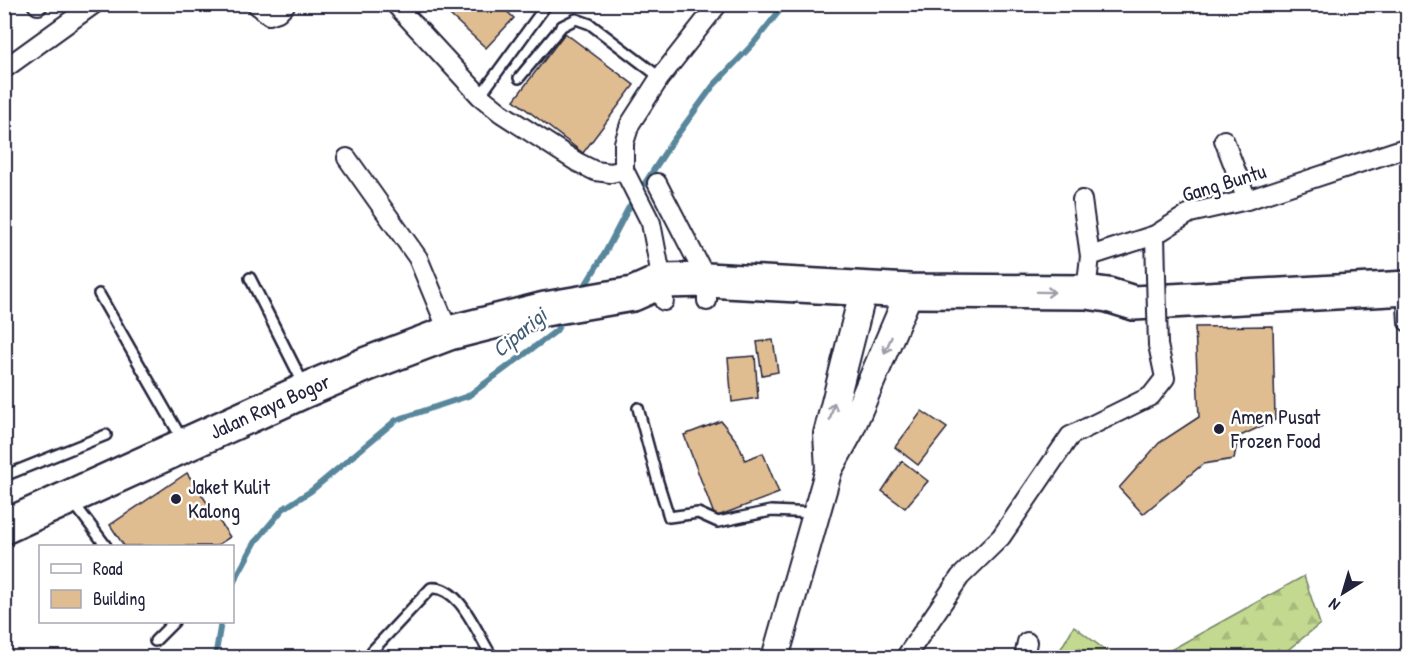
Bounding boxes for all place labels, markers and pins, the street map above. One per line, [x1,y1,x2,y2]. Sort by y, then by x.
place label: Amen Pusat Frozen Food [1230,402,1321,455]
marker: Amen Pusat Frozen Food [1212,422,1226,436]
place label: Jaket Kulit Kalong [188,472,271,525]
marker: Jaket Kulit Kalong [169,492,183,506]

